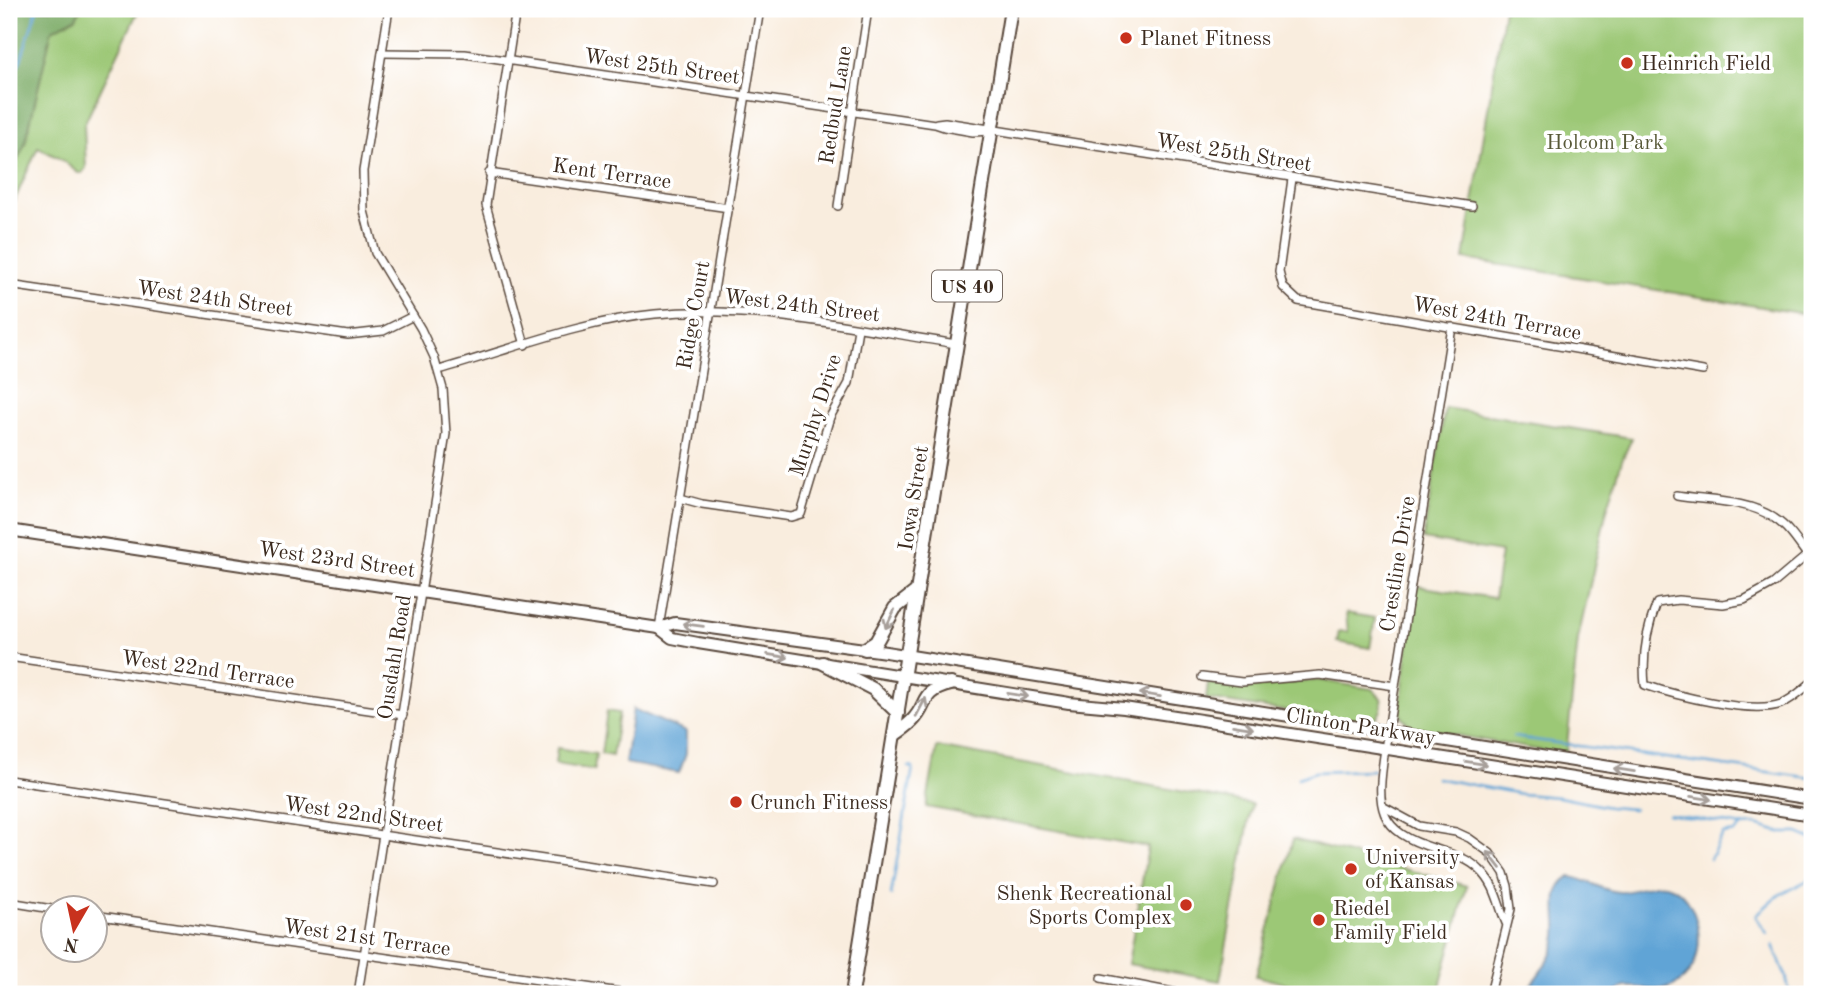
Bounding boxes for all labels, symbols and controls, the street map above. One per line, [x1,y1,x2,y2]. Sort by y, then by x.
place label: Planet Fitness [1140,29,1271,50]
marker: Planet Fitness [1118,30,1134,46]
street label: Redbud Lane [817,44,856,166]
street label: West 25th Street [583,46,741,89]
place label: Heinrich Field [1641,54,1771,75]
marker: Heinrich Field [1619,55,1635,71]
street label: West 25th Street [1155,131,1313,176]
park label: Holcom Park [1546,133,1664,154]
street label: Kent Terrace [551,156,673,193]
street label: Ridge Court [675,259,714,371]
road number: US 40 [932,270,1002,302]
street label: West 24th Street [136,278,294,321]
street label: West 24th Street [723,286,881,326]
street label: West 24th Terrace [1411,294,1583,345]
street label: Murphy Drive [787,352,846,479]
street label: Iowa Street [896,444,933,552]
street label: Crestline Drive [1377,495,1420,634]
street label: West 23rd Street [257,539,416,582]
street label: Ousdahl Road [375,593,416,721]
one-way arrow [882,608,896,629]
one-way arrow [682,619,704,632]
street label: West 22nd Terrace [120,648,296,693]
one-way arrow [766,650,788,663]
one-way arrow [1006,689,1029,702]
one-way arrow [1140,689,1162,702]
one-way arrow [914,697,928,717]
street label: Clinton Parkway [1284,705,1437,750]
one-way arrow [1232,721,1254,734]
one-way arrow [1465,757,1487,770]
one-way arrow [1613,763,1636,776]
one-way arrow [1689,792,1712,805]
place label: Crunch Fitness [750,793,888,814]
street label: West 22nd Street [283,794,445,837]
marker: Crunch Fitness [728,794,744,810]
place label: University of Kansas [1365,848,1460,893]
one-way arrow [1487,851,1502,869]
marker: University of Kansas [1343,861,1359,877]
place label: Shenk Recreational Sports Complex [996,884,1172,929]
north arrow [38,894,108,964]
marker: Shenk Recreational Sports Complex [1178,897,1194,913]
place label: Riedel Family Field [1333,899,1447,944]
marker: Riedel Family Field [1311,912,1327,928]
street label: West 21st Terrace [282,916,452,961]
text: N [63,933,80,954]

